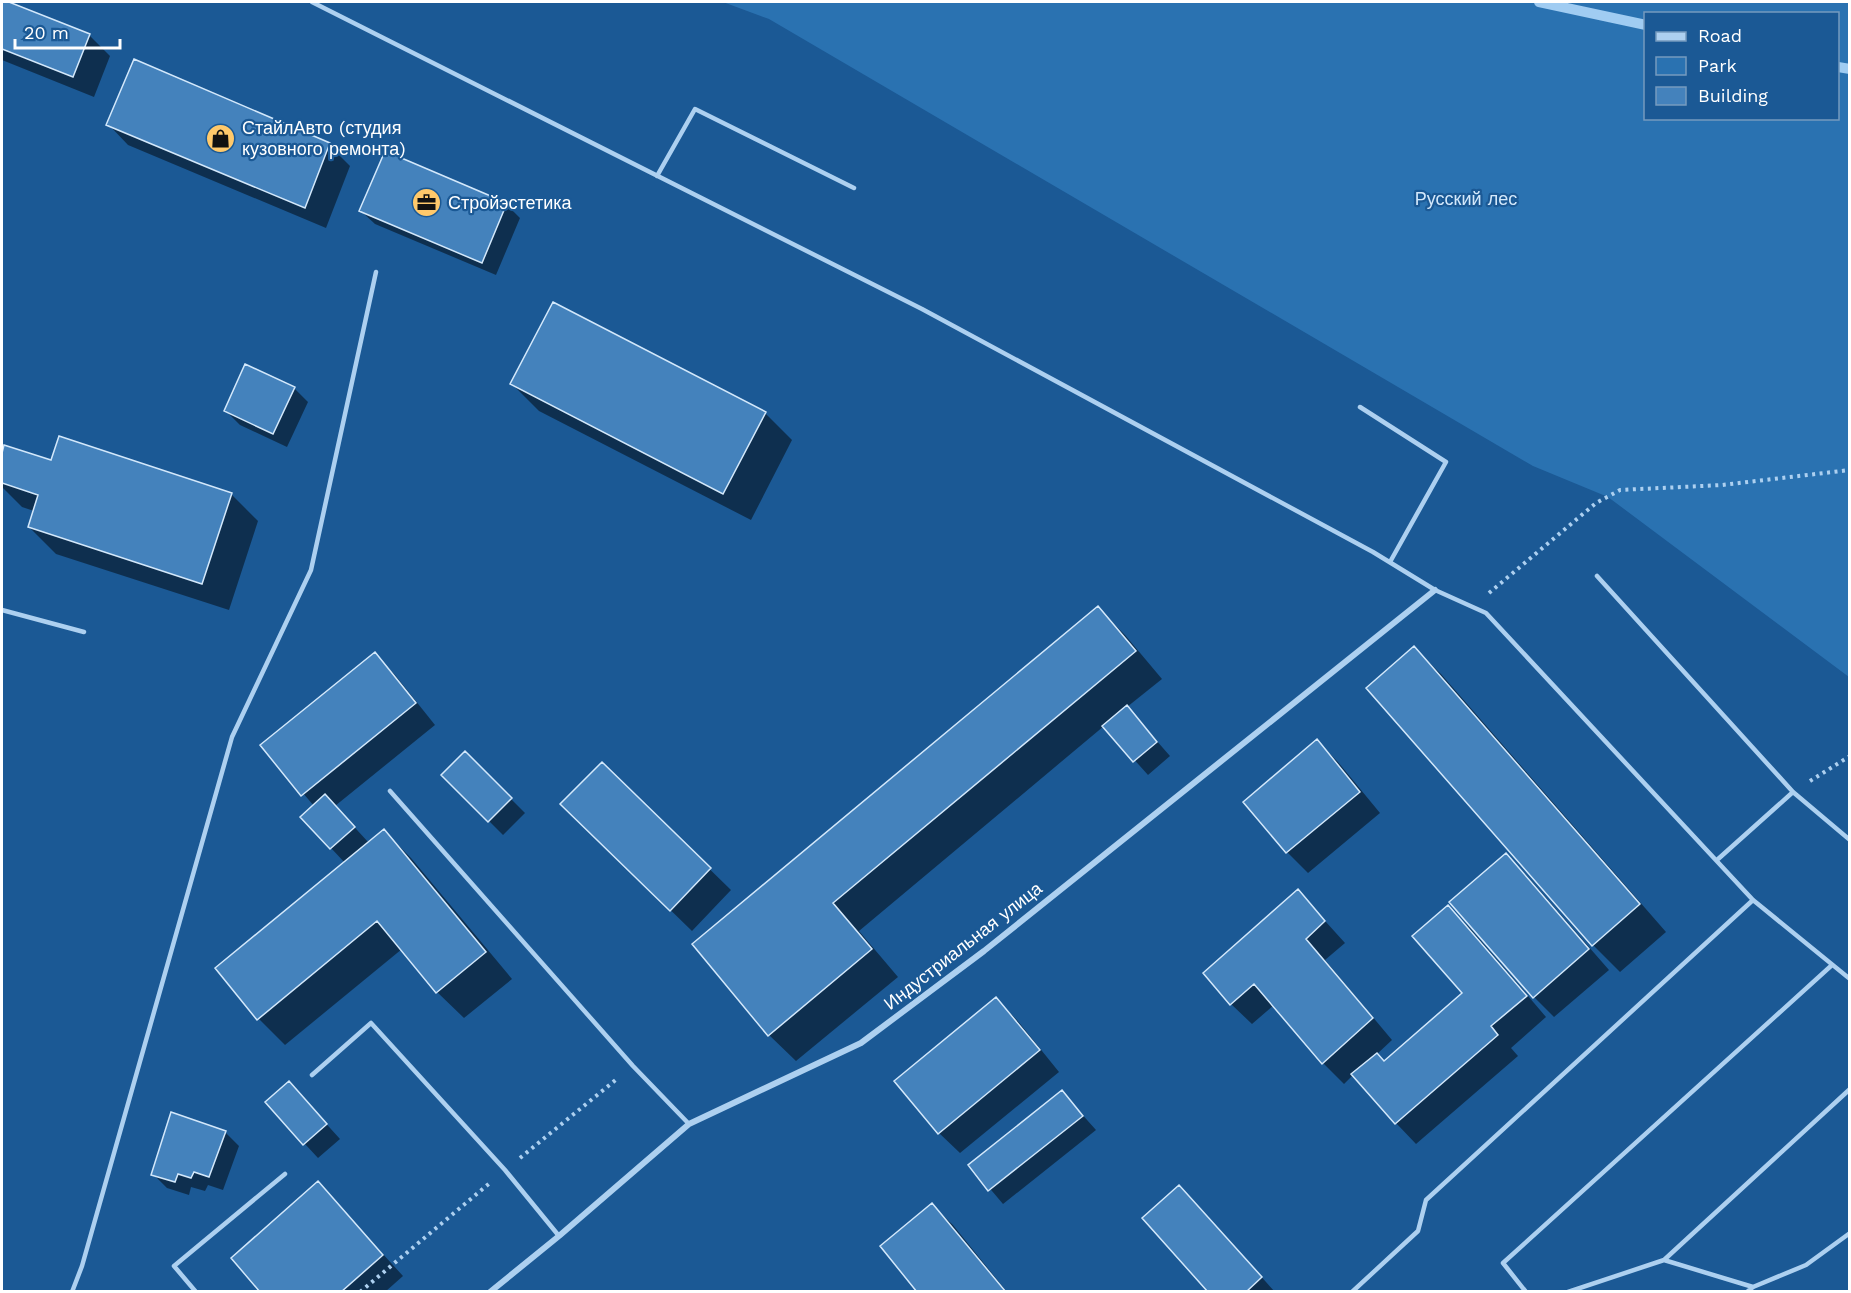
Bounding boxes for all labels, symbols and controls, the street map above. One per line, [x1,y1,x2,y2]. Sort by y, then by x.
scale bar [15,12,120,50]
legend [1644,12,1839,120]
text: 20 m [24,22,69,43]
text: Road [1698,25,1742,46]
text: Park [1698,55,1737,76]
text: Building [1698,85,1768,106]
place label: СтайлАвто (студия кузовного ремонта) [242,117,406,159]
shop icon: СтайлАвто (студия кузовного ремонта) [205,122,237,154]
office icon: Стройэстетика [411,187,443,219]
park label: Русский лес [1415,188,1517,209]
place label: Стройэстетика [448,192,573,213]
street label: Индустриальная улица [880,877,1047,1014]

